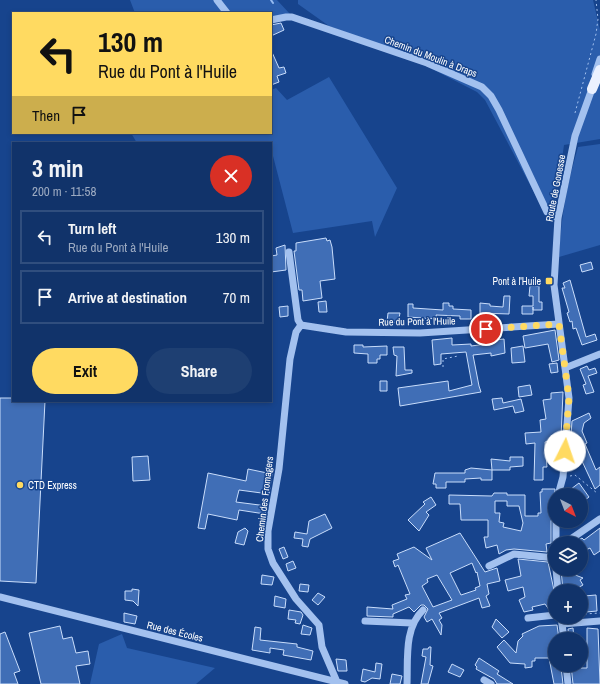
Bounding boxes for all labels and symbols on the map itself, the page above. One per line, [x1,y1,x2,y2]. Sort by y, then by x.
street label: Chemin du Moulin à Draps [383,33,479,80]
street label: Route de Gonesse [543,153,568,223]
place label: Pont à l'Huile [492,275,541,288]
marker: Pont à l'Huile [544,276,554,286]
pin [469,312,503,346]
street label: Rue du Pont à l'Huile [378,314,456,329]
position arrow [544,430,586,472]
street label: Chemin des Fromagers [253,456,276,543]
place label: CTD Express [28,479,77,492]
marker: CTD Express [15,480,25,490]
north arrow [548,488,588,528]
street label: Rue des Écoles [145,618,204,645]

